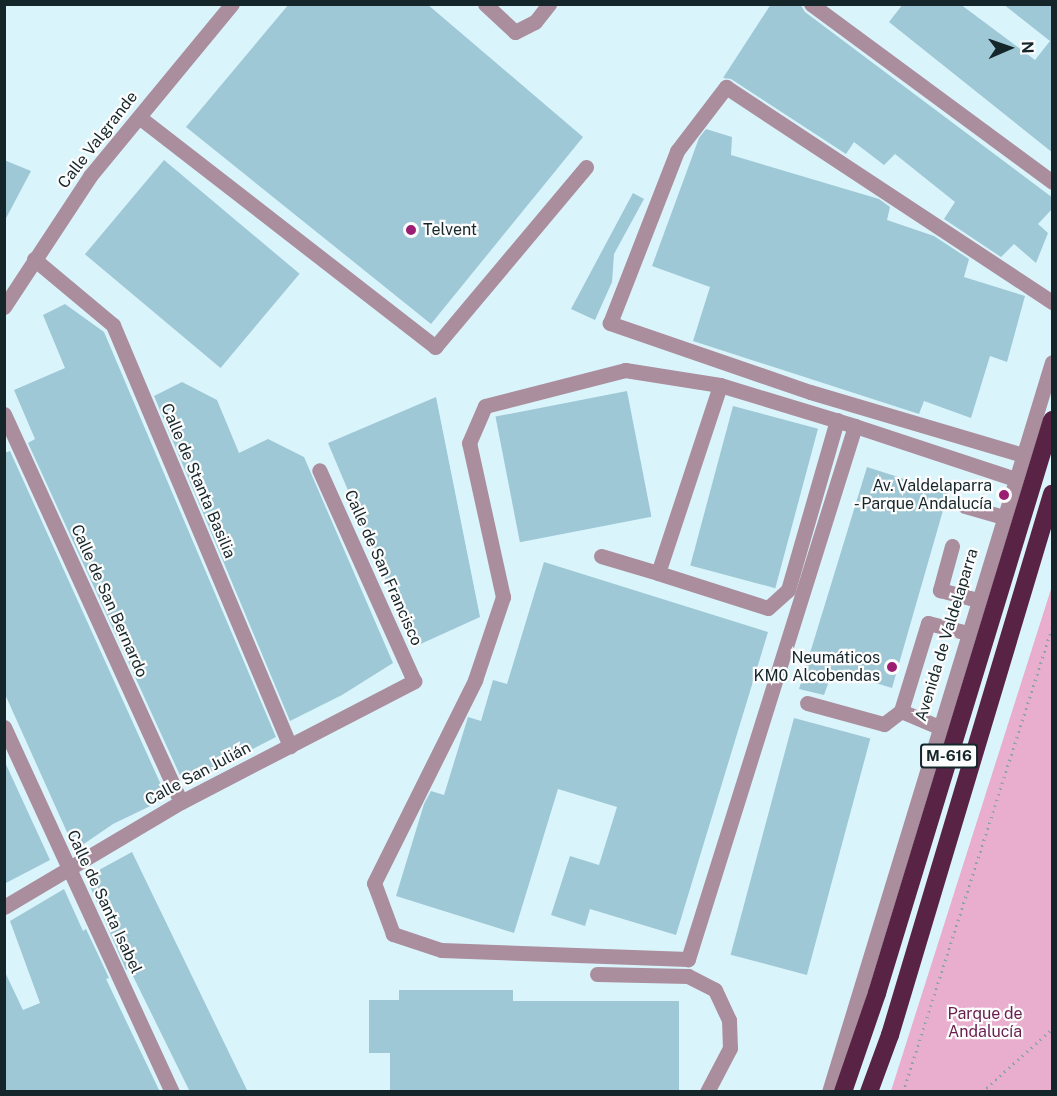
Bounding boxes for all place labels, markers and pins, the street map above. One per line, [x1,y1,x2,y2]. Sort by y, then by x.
place label: Telvent [423,220,477,240]
marker: Telvent [404,223,418,237]
place label: Av. Valdelaparra - Parque Andalucía [851,476,992,514]
marker: Av. Valdelaparra - Parque Andalucía [997,488,1011,502]
place label: Neumáticos KM0 Alcobendas [753,648,880,686]
marker: Neumáticos KM0 Alcobendas [885,660,899,674]

